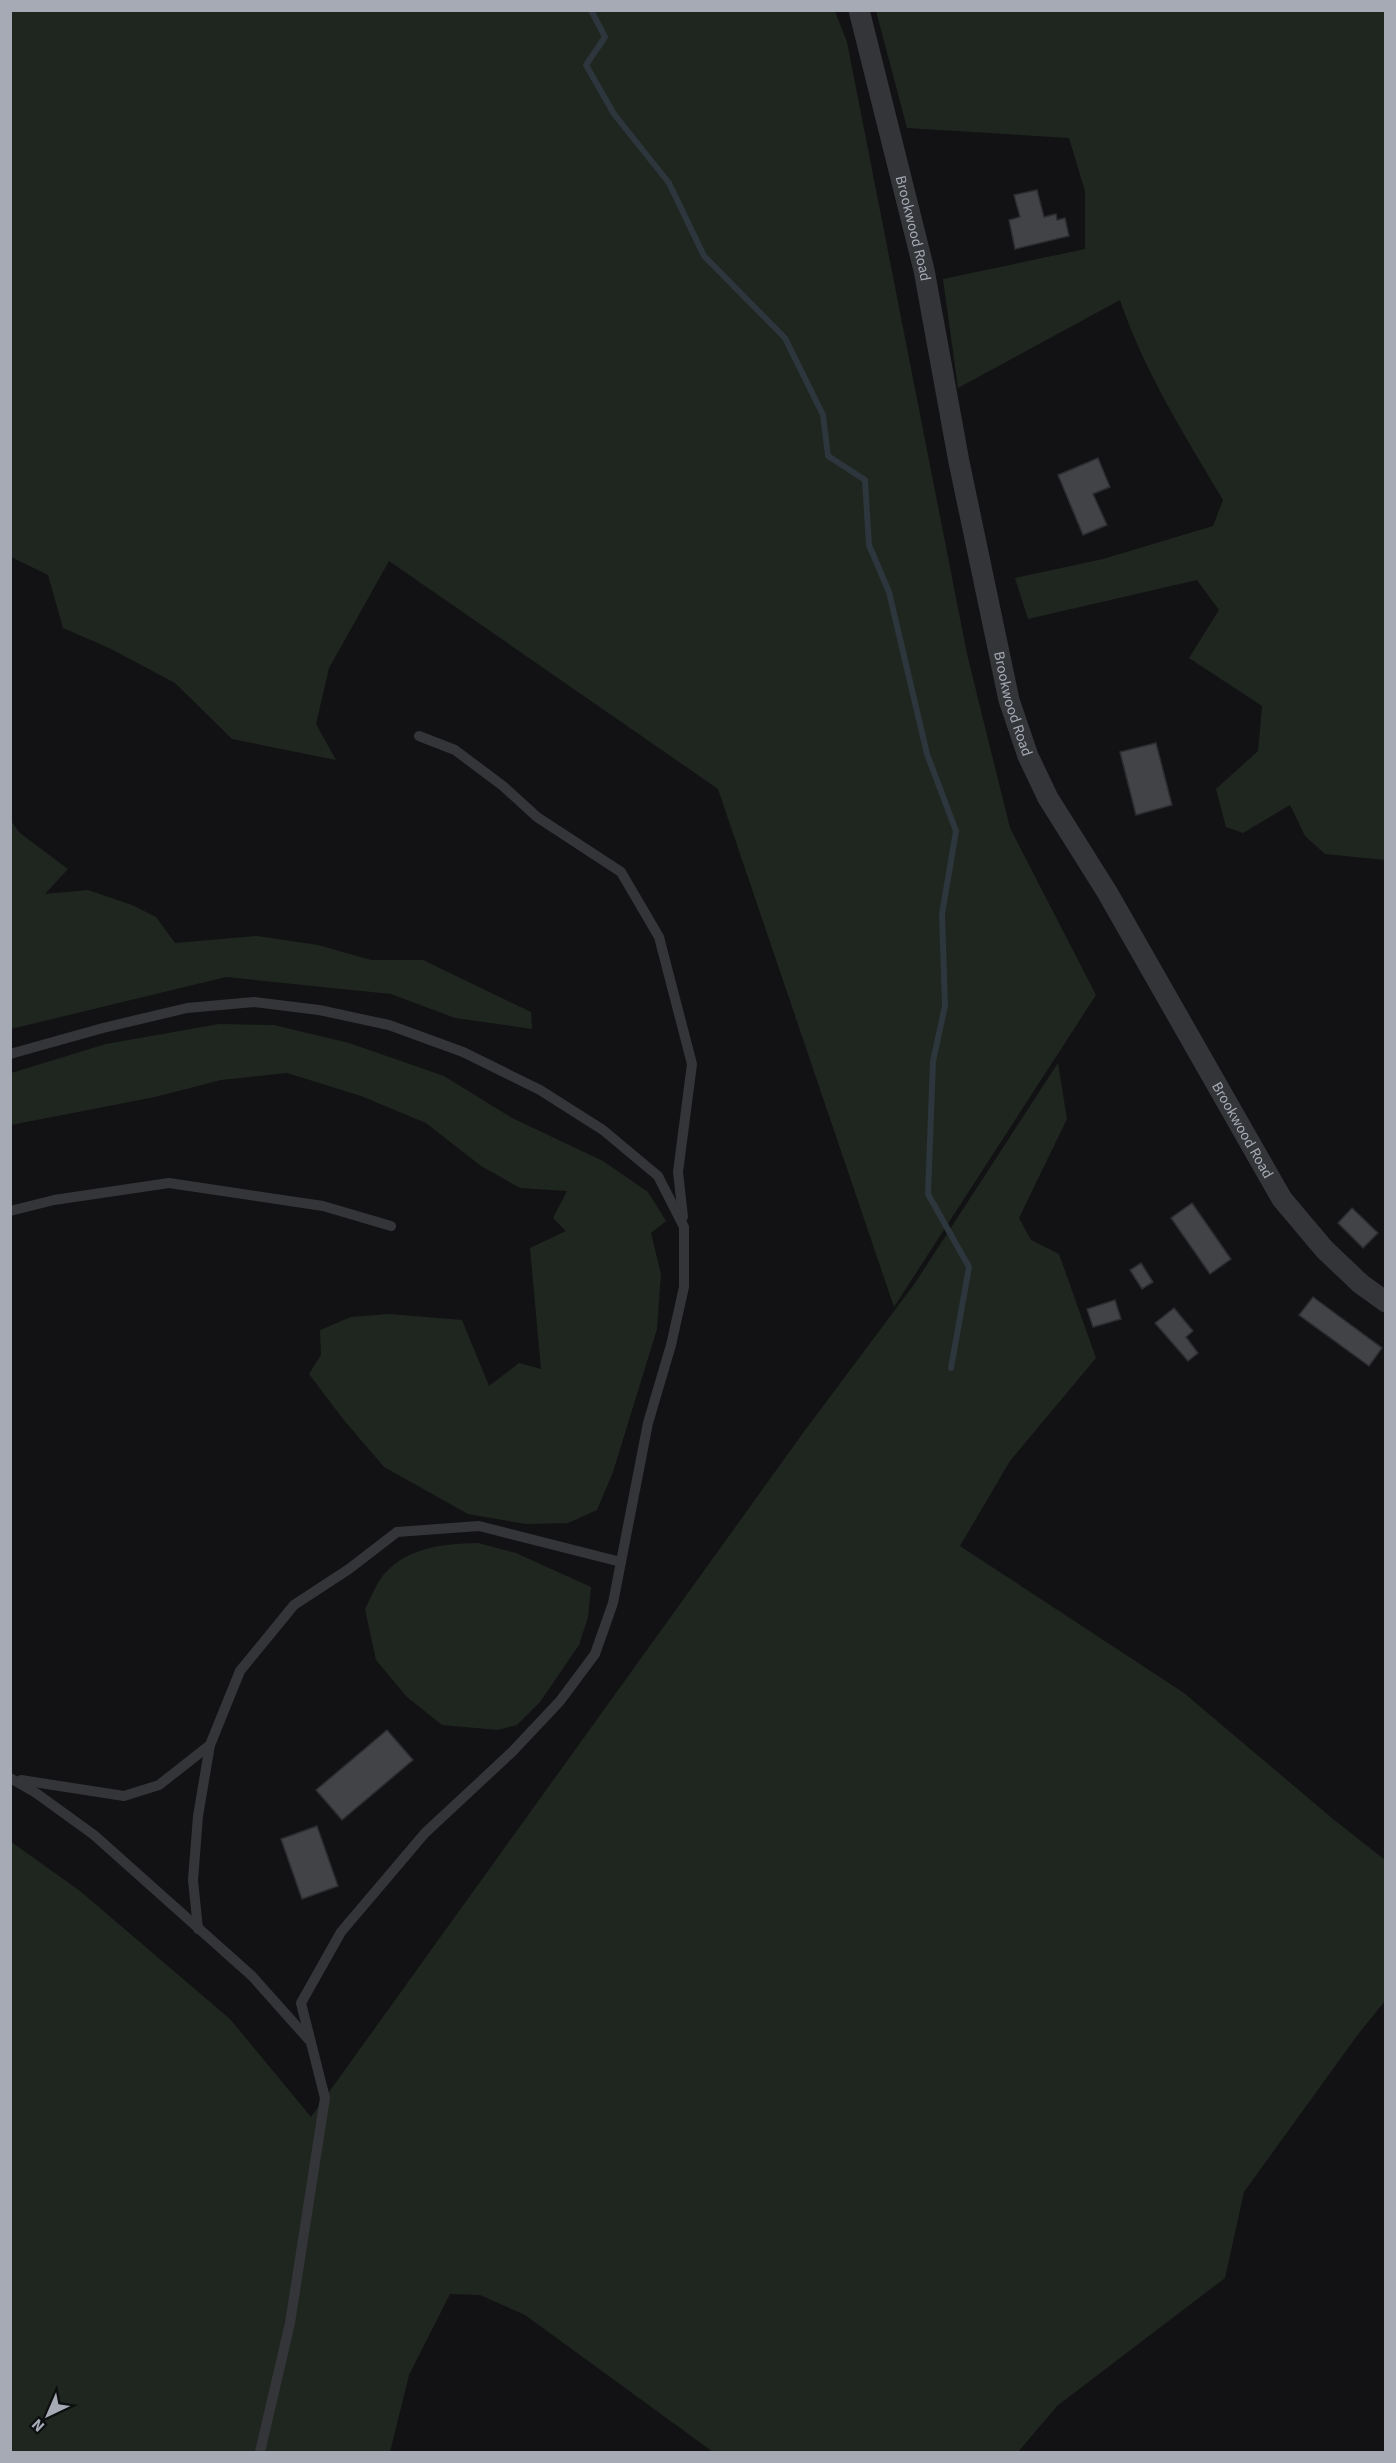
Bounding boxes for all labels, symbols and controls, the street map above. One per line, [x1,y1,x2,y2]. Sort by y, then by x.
street label: Brookwood Road [890,173,936,283]
street label: Brookwood Road [988,650,1037,759]
street label: Brookwood Road [1206,1078,1278,1182]
north arrow [18,2385,78,2445]
text: N [27,2413,50,2437]

